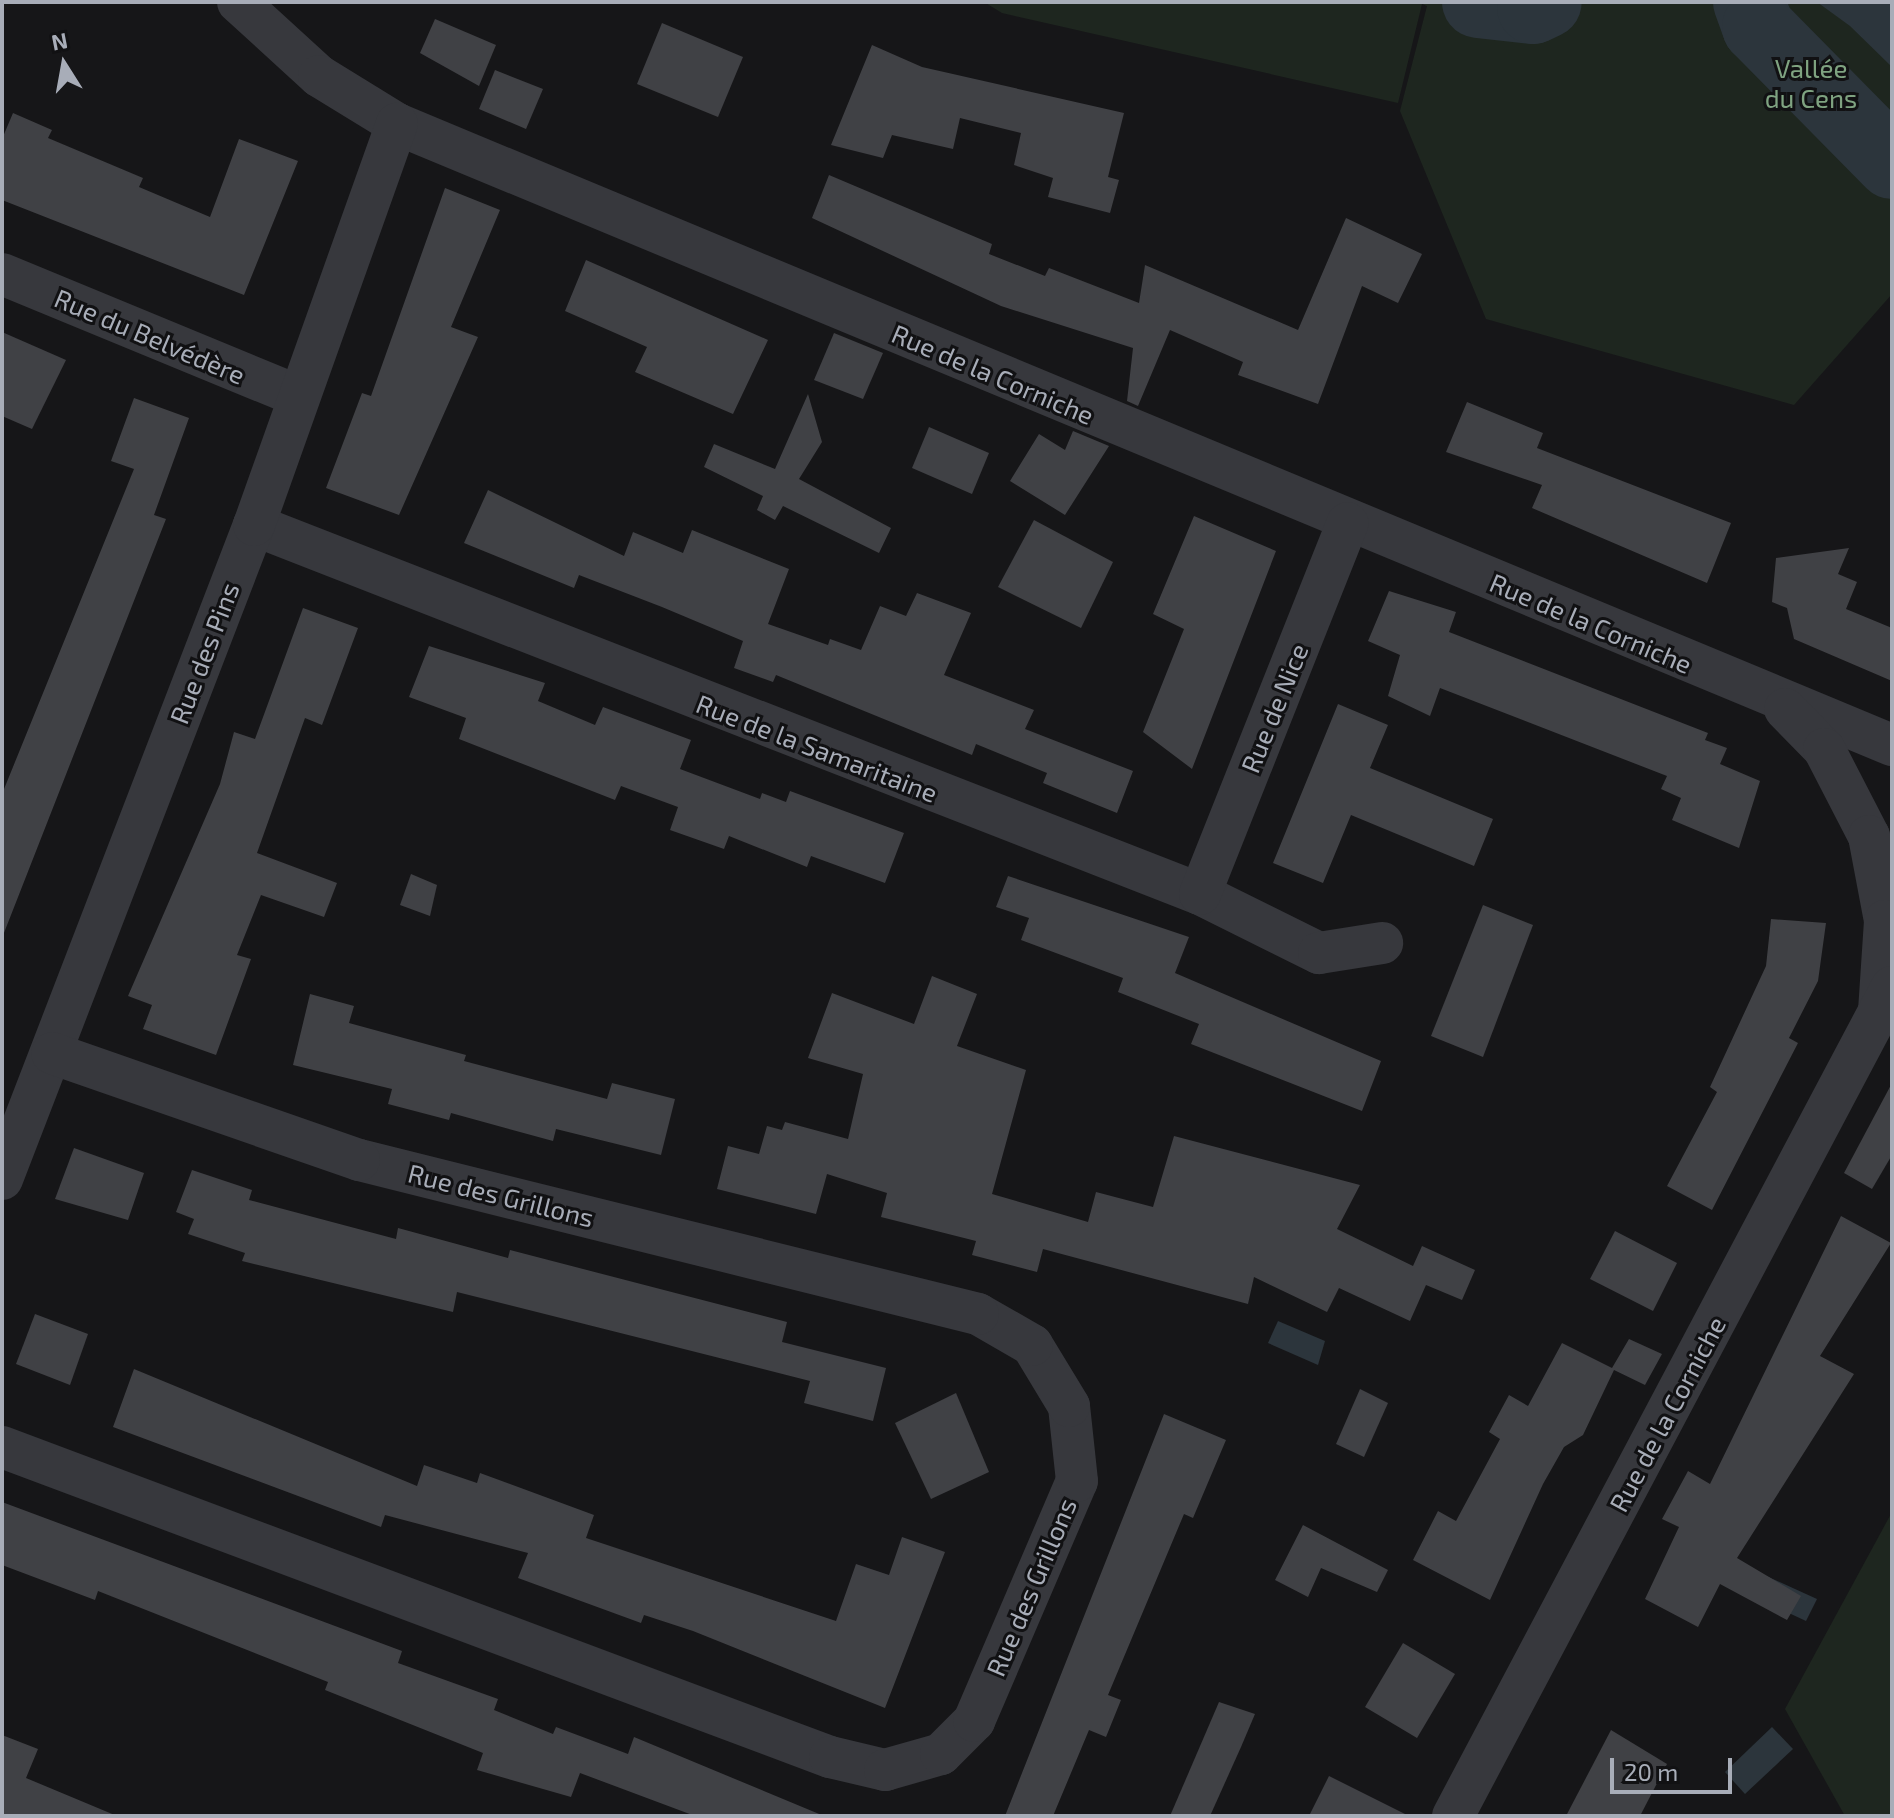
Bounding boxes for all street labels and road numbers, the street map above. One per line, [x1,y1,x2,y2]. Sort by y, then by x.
street label: Rue du Belvédère [50,282,250,390]
street label: Rue de la Corniche [887,317,1099,431]
street label: Rue de la Corniche [1485,566,1697,680]
street label: Rue des Pins [163,578,245,728]
street label: Rue de Nice [1234,639,1314,777]
street label: Rue de la Samaritaine [692,688,942,808]
street label: Rue des Grillons [405,1157,597,1233]
street label: Rue de la Corniche [1602,1311,1732,1517]
street label: Rue des Grillons [979,1493,1083,1681]

